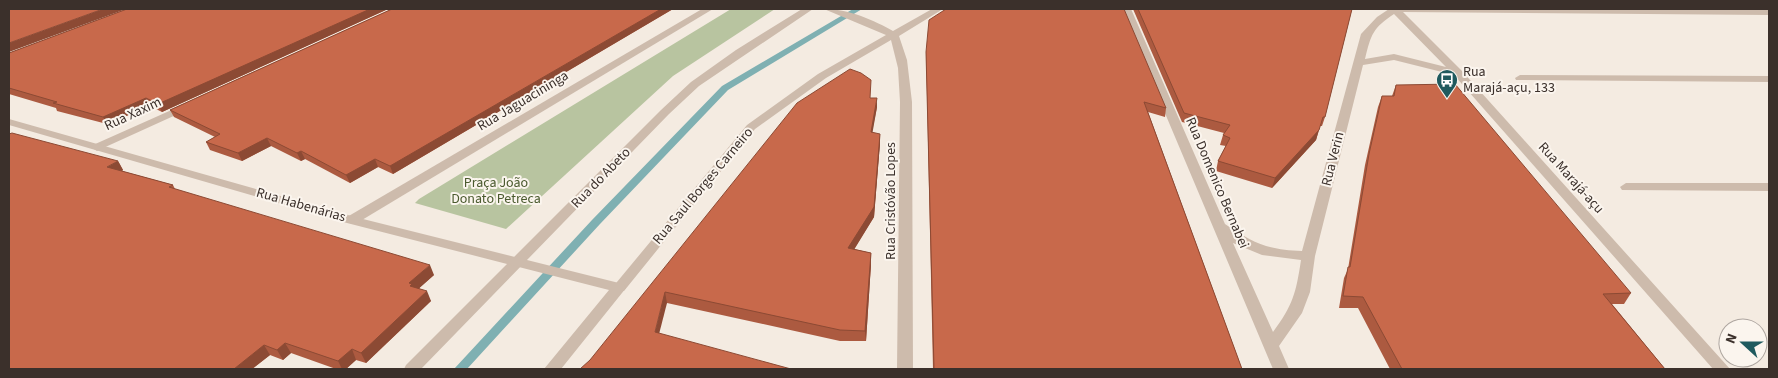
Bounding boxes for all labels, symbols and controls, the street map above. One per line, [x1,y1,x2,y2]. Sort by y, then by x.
place label: Rua Marajá-açu, 133 [1463,62,1555,98]
street label: Rua Jaguacininga [474,66,572,136]
bus stop icon: Rua Marajá-açu, 133 [1435,68,1459,99]
street label: Rua Xaxim [101,92,165,136]
street label: Rua Domenico Bernabei [1180,114,1254,252]
street label: Rua Saul Borges Carneiro [648,123,758,249]
street label: Rua Verin [1317,130,1349,188]
street label: Rua Marajá-açu [1533,138,1609,218]
street label: Rua Cristóvão Lopes [881,142,901,260]
street label: Rua do Abeto [567,143,635,213]
park label: Praça João Donato Petreca [451,173,541,209]
street label: Rua Habenárias [254,183,348,227]
north arrow [1718,318,1768,368]
text: N [1721,331,1743,347]

